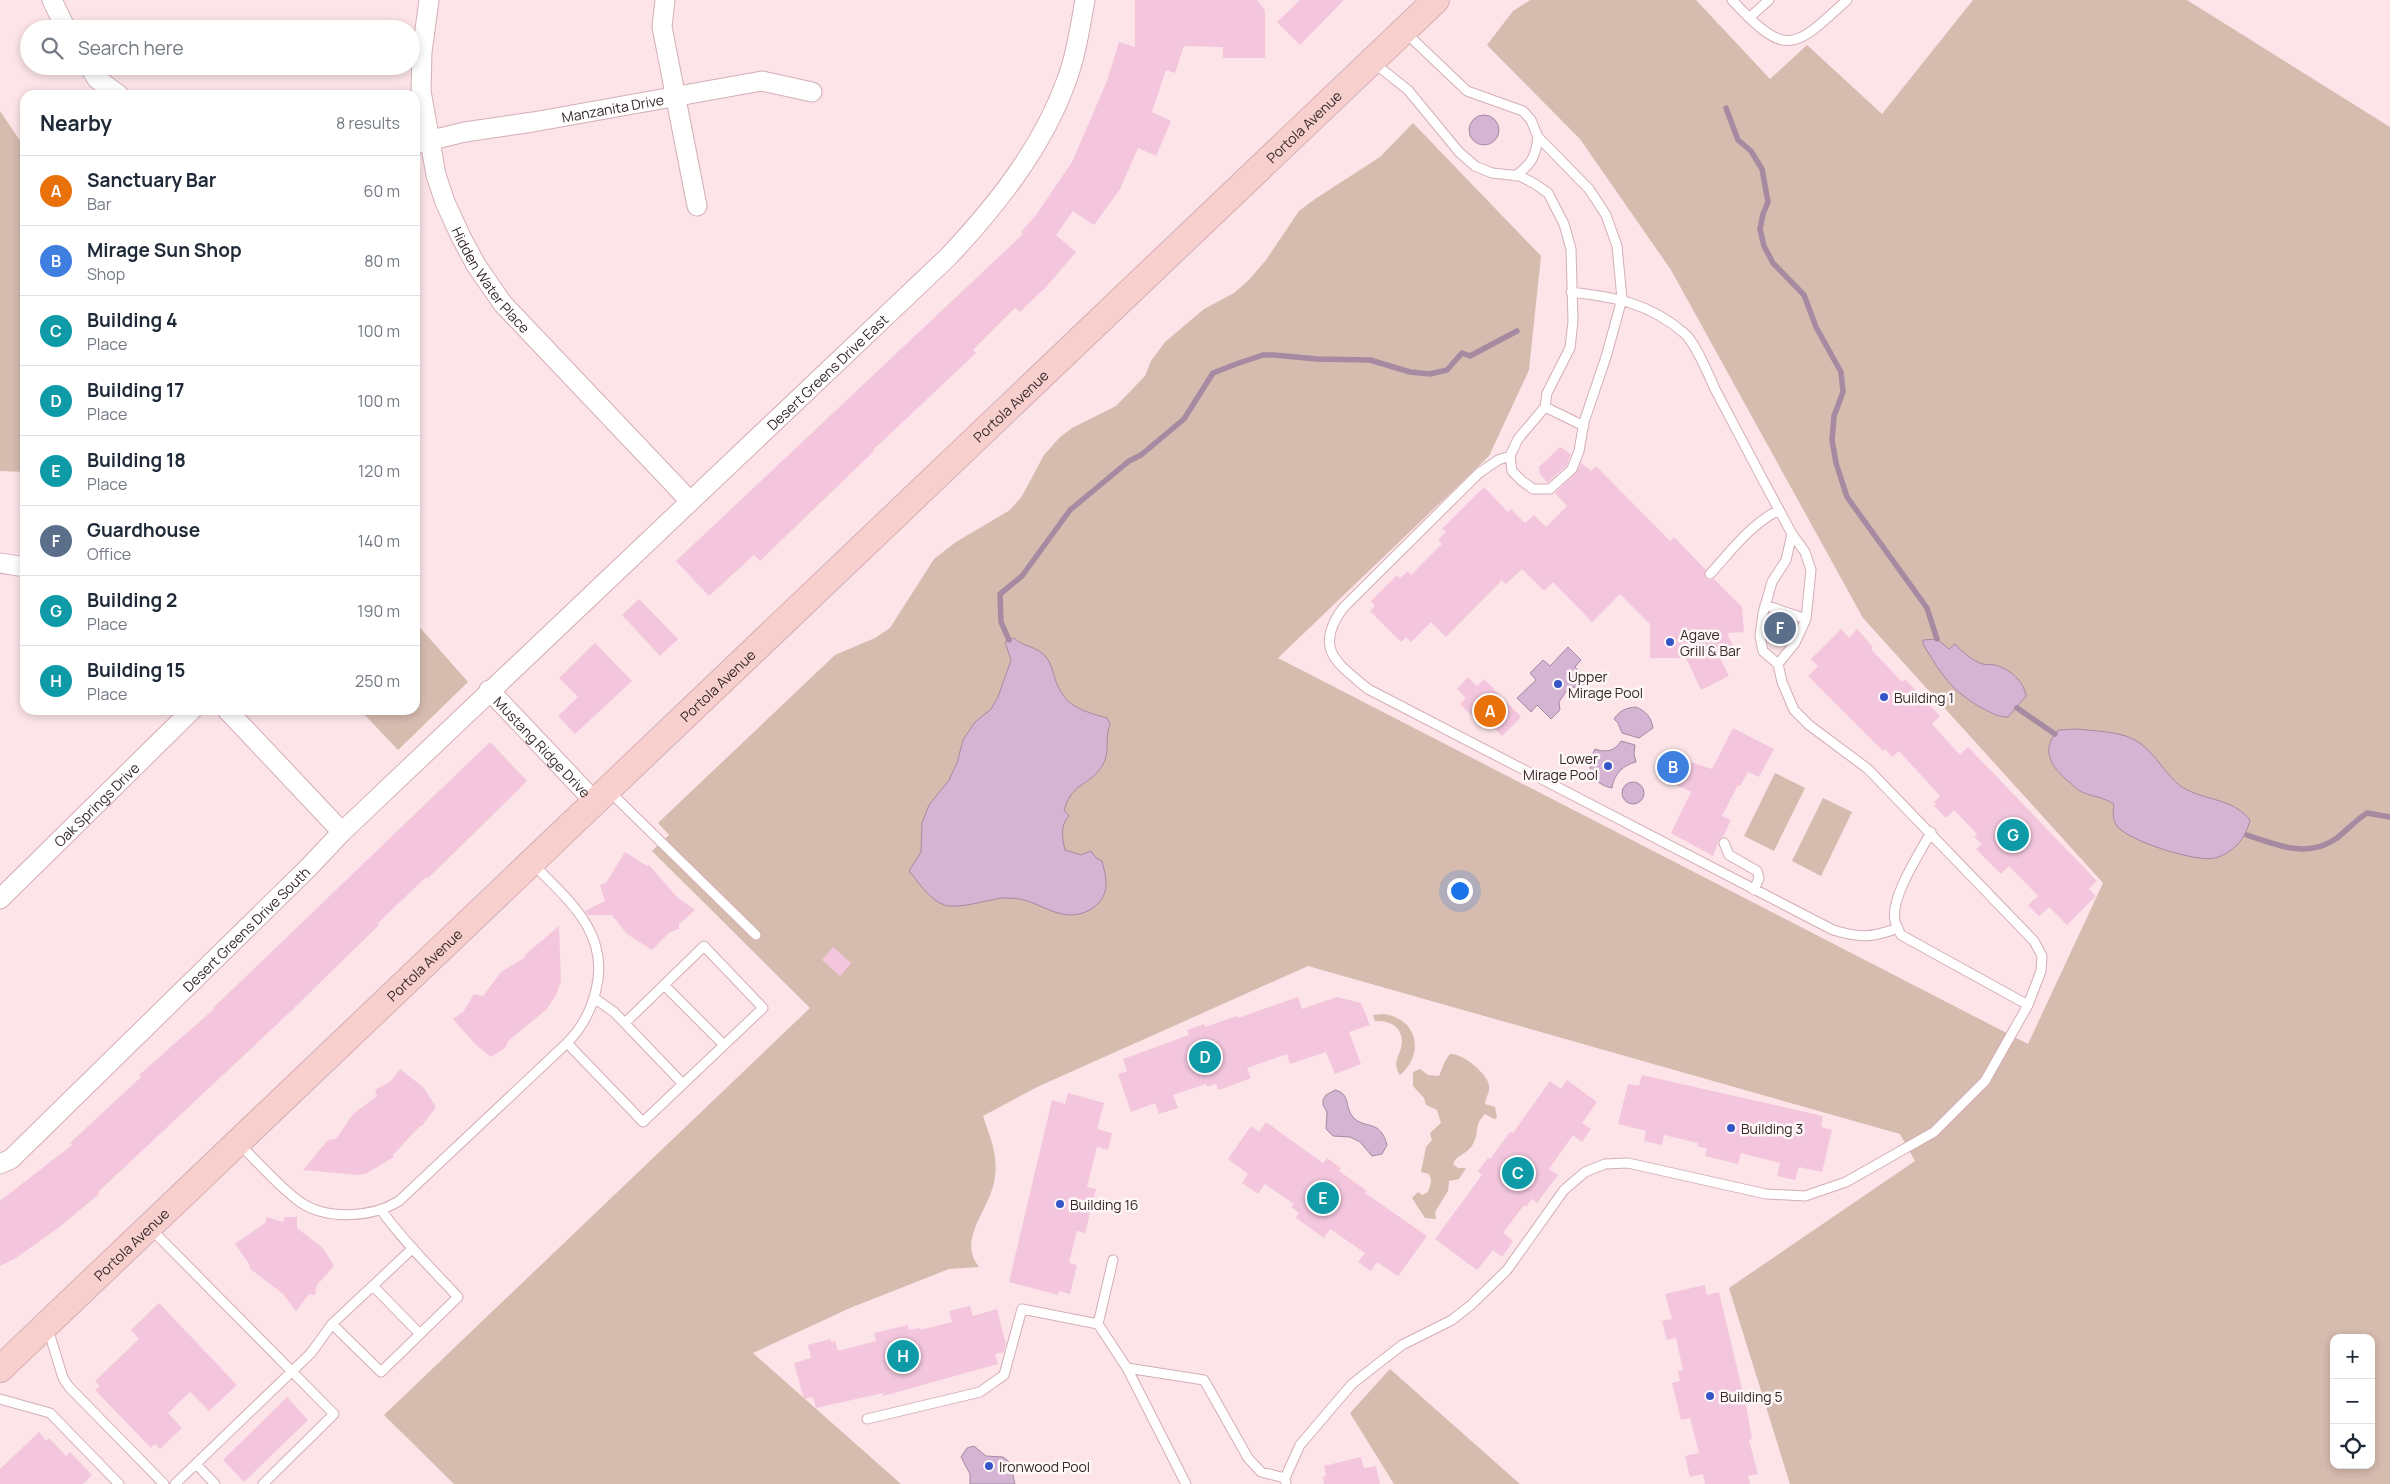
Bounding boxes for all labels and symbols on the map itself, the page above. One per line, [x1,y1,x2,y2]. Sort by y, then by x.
street label: Portola Avenue [1262,86,1345,167]
street label: Manzanita Drive [560,89,665,126]
street label: Hidden Water Place [448,223,535,337]
street label: Desert Greens Drive East [762,309,892,434]
street label: Portola Avenue [969,365,1052,446]
pin: F [1764,609,1796,647]
place label: Agave Grill & Bar [1680,625,1741,660]
marker: Agave Grill & Bar [1664,636,1676,648]
street label: Portola Avenue [676,645,759,726]
place label: Upper Mirage Pool [1568,667,1643,702]
marker: Upper Mirage Pool [1552,678,1564,690]
place label: Building 1 [1894,688,1954,707]
marker: Building 1 [1878,691,1890,703]
street label: Mustang Ridge Drive [490,692,595,801]
pin: A [1474,692,1506,730]
pin: B [1657,748,1689,786]
place label: Lower Mirage Pool [1523,749,1598,784]
street label: Oak Springs Drive [49,758,143,851]
marker: Lower Mirage Pool [1602,760,1614,772]
pin: G [1997,816,2029,854]
street label: Desert Greens Drive South [178,862,314,995]
your location [1447,878,1473,904]
street label: Portola Avenue [382,924,466,1005]
pin: D [1189,1038,1221,1076]
place label: Building 3 [1741,1119,1803,1138]
marker: Building 3 [1725,1122,1737,1134]
pin: C [1502,1154,1534,1192]
pin: E [1307,1179,1339,1217]
place label: Building 16 [1070,1195,1139,1214]
marker: Building 16 [1054,1198,1066,1210]
street label: Portola Avenue [89,1204,173,1285]
pin: H [887,1337,919,1375]
place label: Building 5 [1720,1387,1783,1406]
marker: Building 5 [1704,1390,1716,1402]
place label: Ironwood Pool [999,1457,1090,1476]
marker: Ironwood Pool [983,1460,995,1472]

